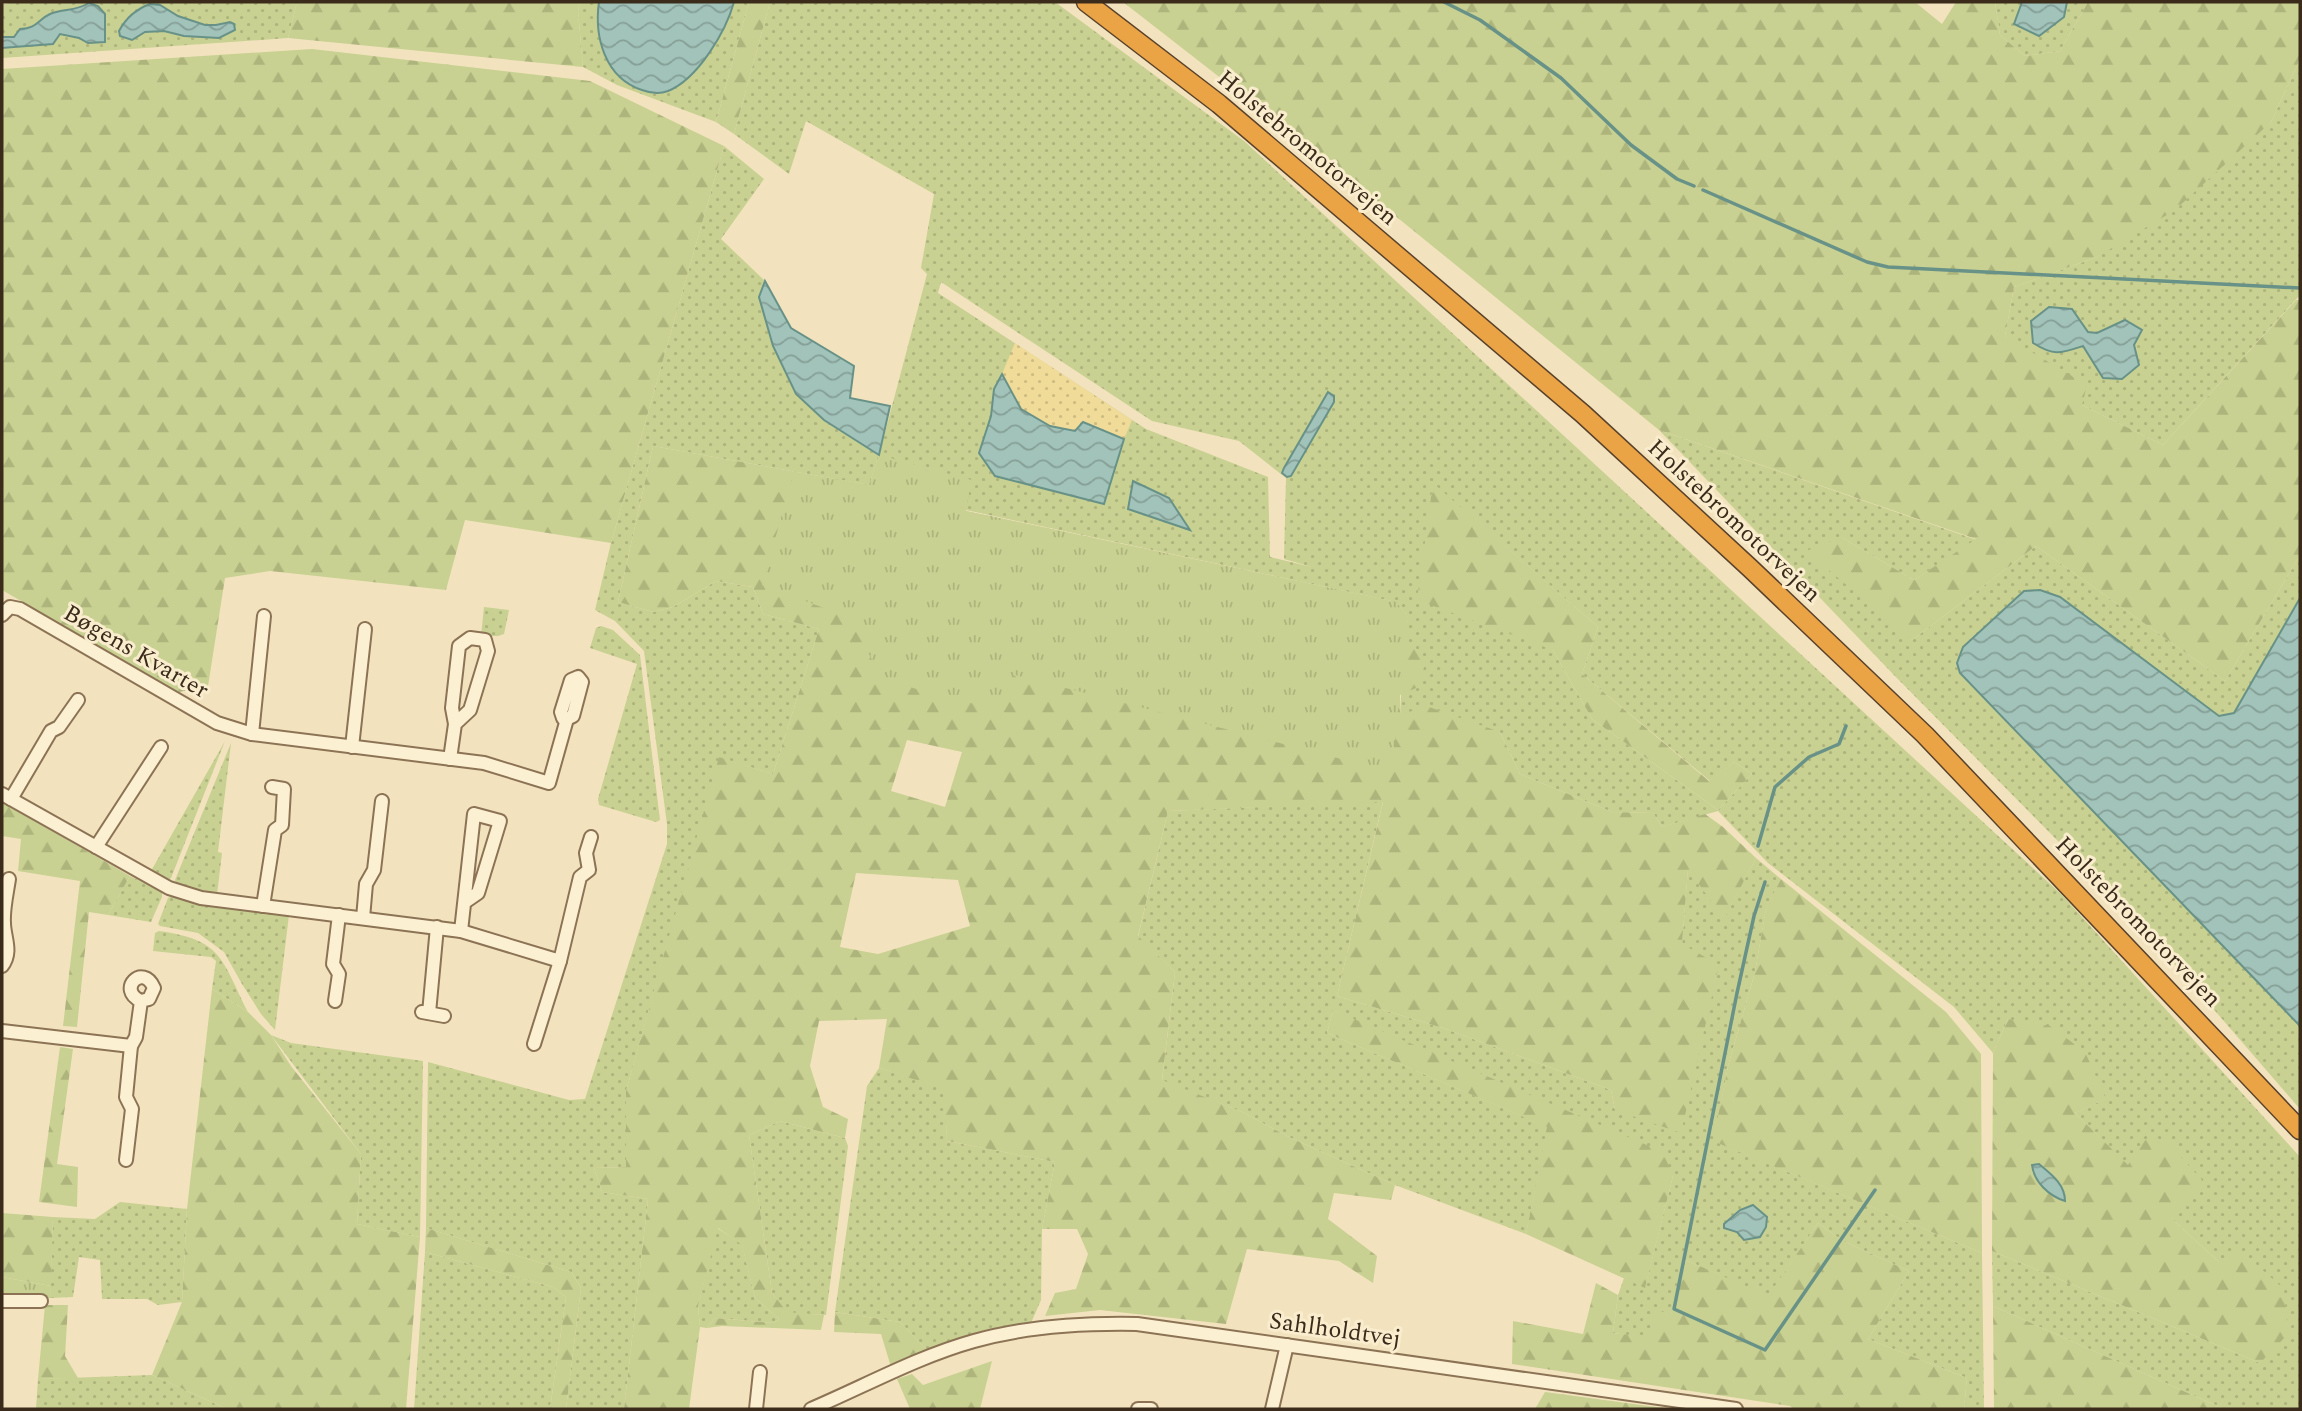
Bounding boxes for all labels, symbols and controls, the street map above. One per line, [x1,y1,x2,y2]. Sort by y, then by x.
street label: Holstebromotorvejen [1209,61,1405,235]
street label: Holstebromotorvejen [1639,431,1829,611]
street label: Bøgens Kvarter [56,596,216,708]
street label: Holstebromotorvejen [2046,828,2230,1016]
street label: Sahlholdtvej [1267,1303,1403,1357]

